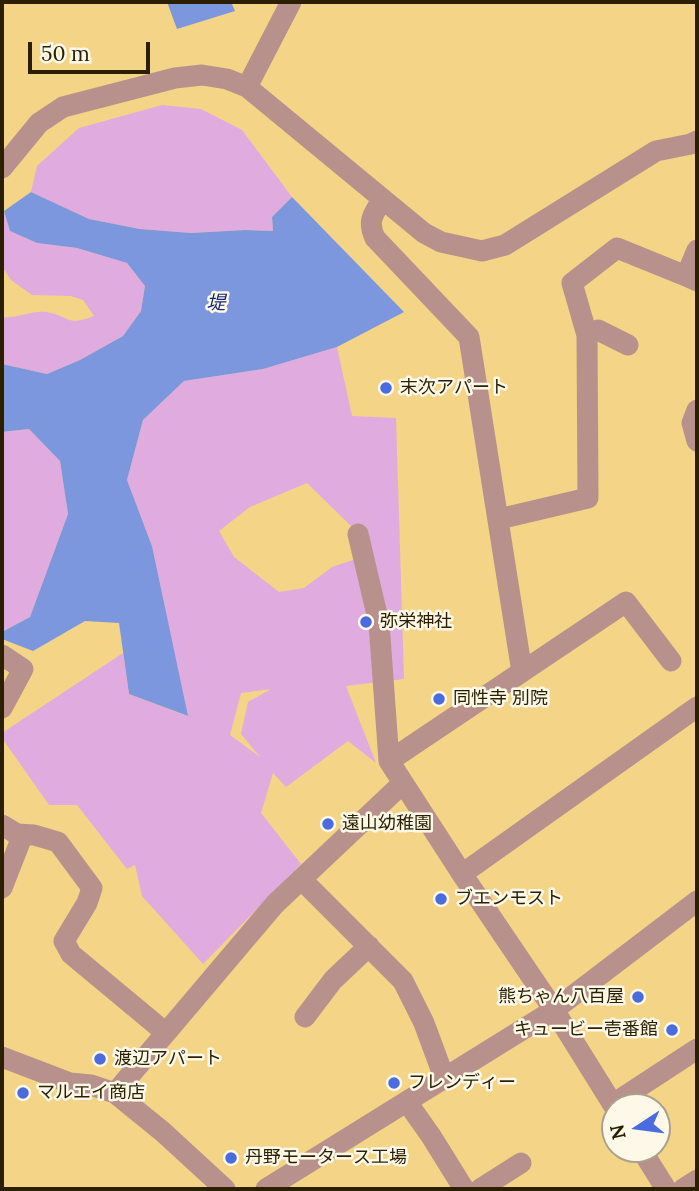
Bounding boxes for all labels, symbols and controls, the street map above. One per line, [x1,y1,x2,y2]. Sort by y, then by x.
scale bar [32,28,154,72]
text: 50 m [41,40,90,67]
water label: 堤 [207,293,225,315]
place label: 末次アパート [400,377,508,399]
marker: 末次アパート [378,380,394,396]
place label: 弥栄神社 [380,611,452,633]
marker: 弥栄神社 [358,614,374,630]
place label: 同性寺 別院 [453,688,548,710]
marker: 同性寺 別院 [431,691,447,707]
place label: 遠山幼稚園 [342,813,432,835]
marker: 遠山幼稚園 [320,816,336,832]
place label: ブエンモスト [455,888,563,910]
marker: ブエンモスト [433,891,449,907]
place label: 熊ちゃん八百屋 [498,986,624,1008]
marker: 熊ちゃん八百屋 [630,989,646,1005]
place label: キュービー壱番館 [514,1019,658,1041]
marker: キュービー壱番館 [664,1022,680,1038]
place label: 渡辺アパート [114,1048,222,1070]
marker: 渡辺アパート [92,1051,108,1067]
place label: フレンディー [408,1072,516,1094]
marker: フレンディー [386,1075,402,1091]
place label: マルエイ商店 [37,1082,145,1104]
marker: マルエイ商店 [15,1085,31,1101]
north arrow [601,1093,671,1163]
text: N [604,1122,631,1142]
place label: 丹野モータース工場 [245,1147,407,1169]
marker: 丹野モータース工場 [223,1150,239,1166]

